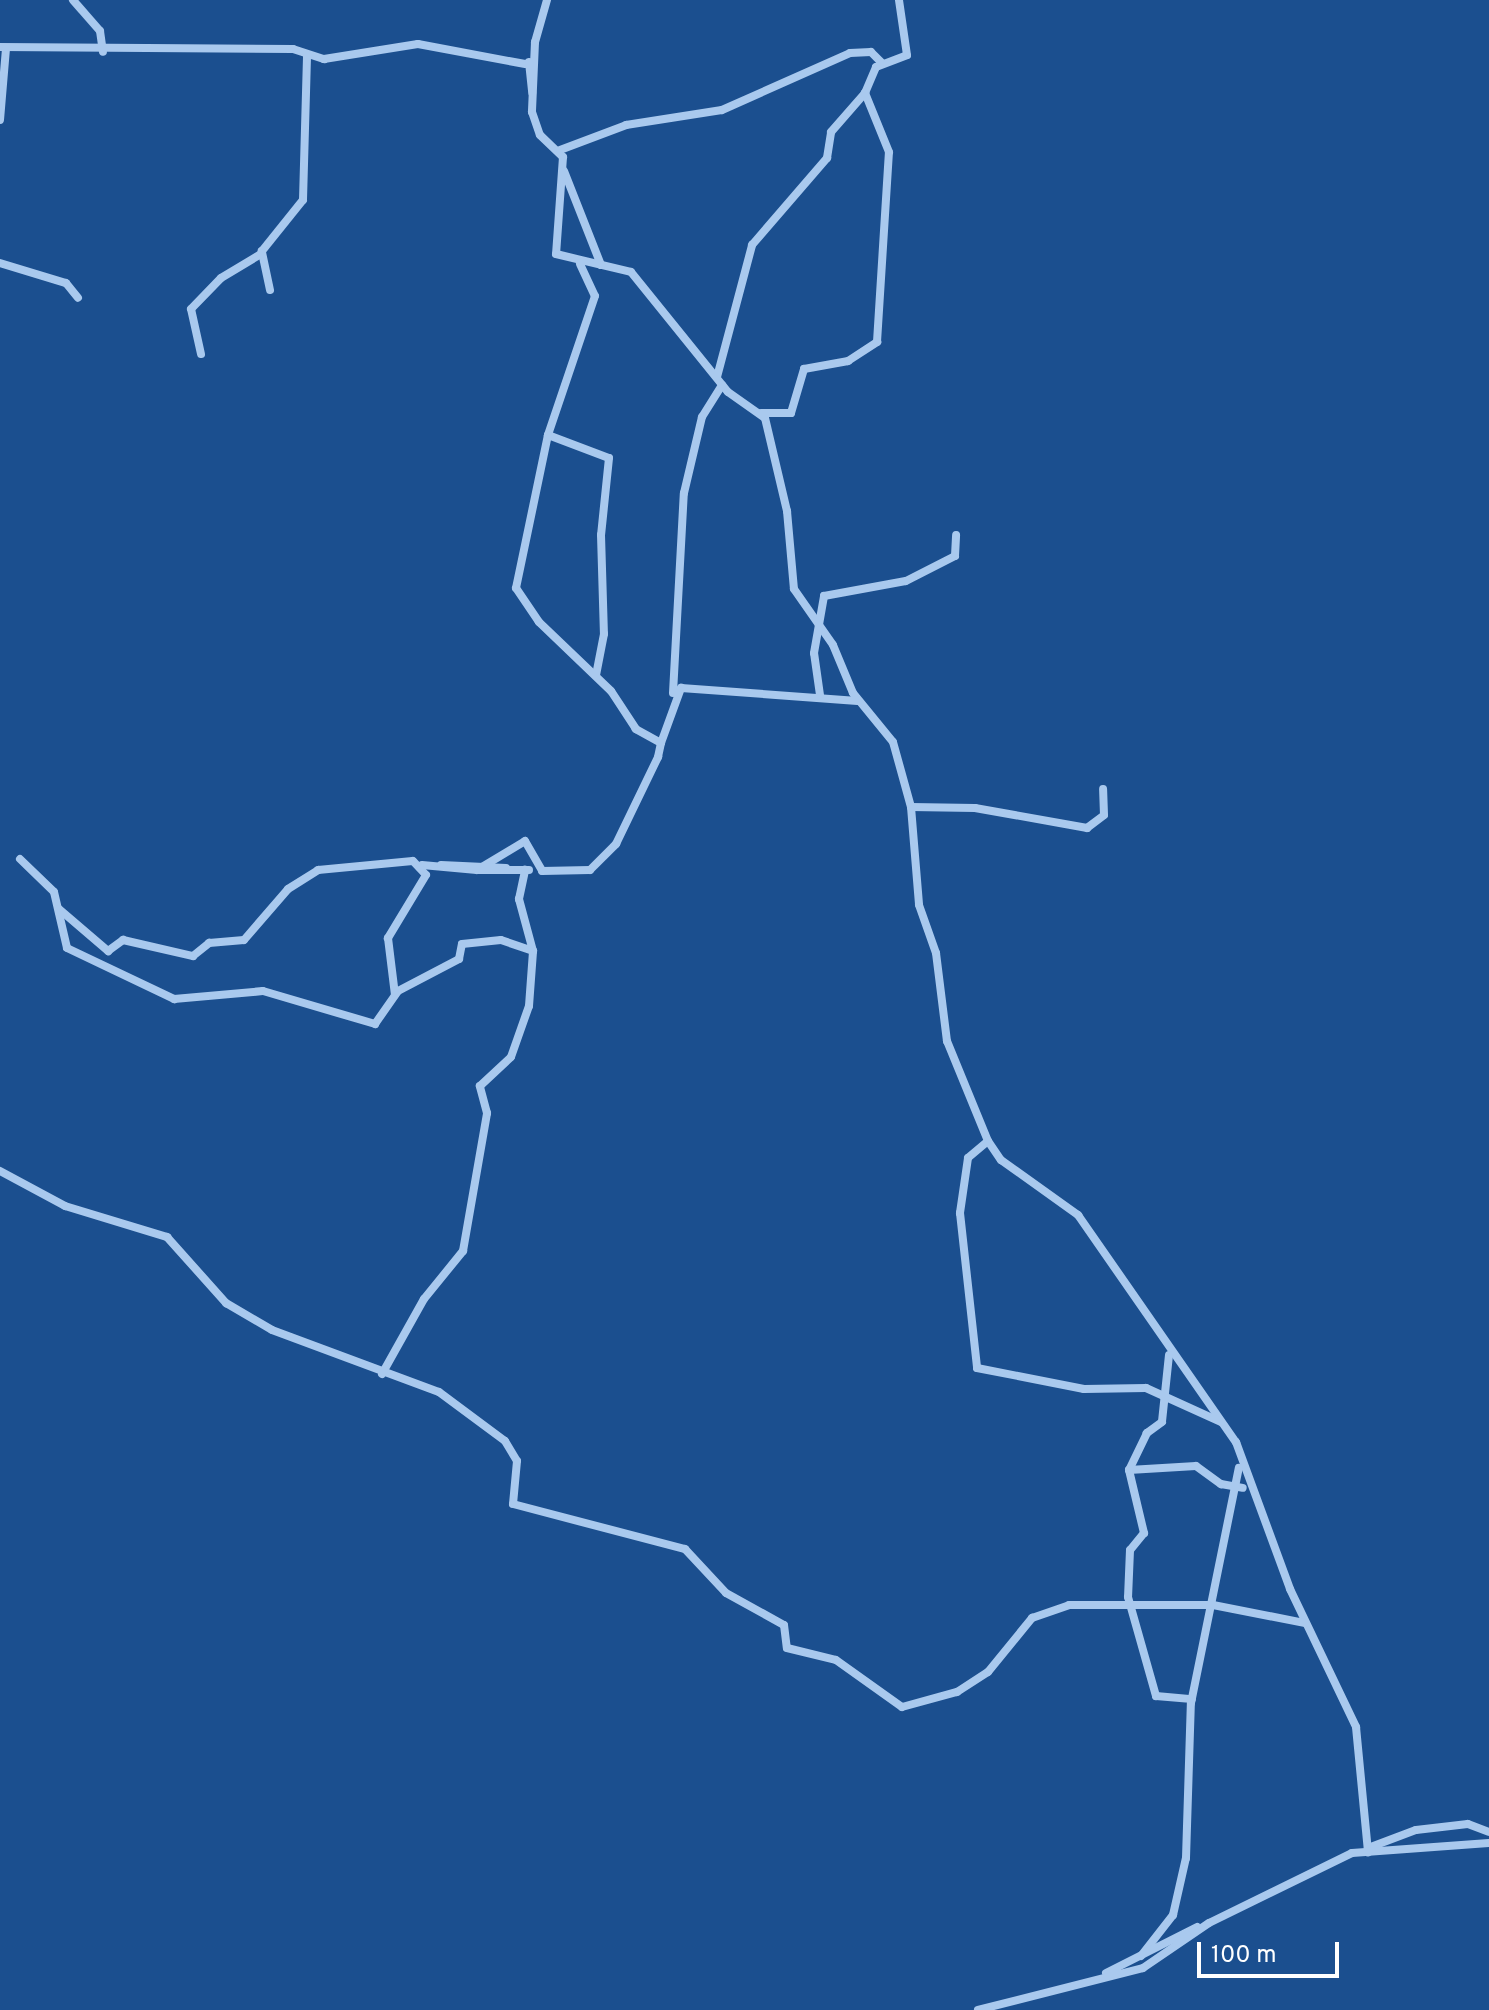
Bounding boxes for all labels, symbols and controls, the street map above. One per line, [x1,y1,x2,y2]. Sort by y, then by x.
scale bar [1201,1926,1343,1976]
text: 100 m [1211,1941,1277,1971]

